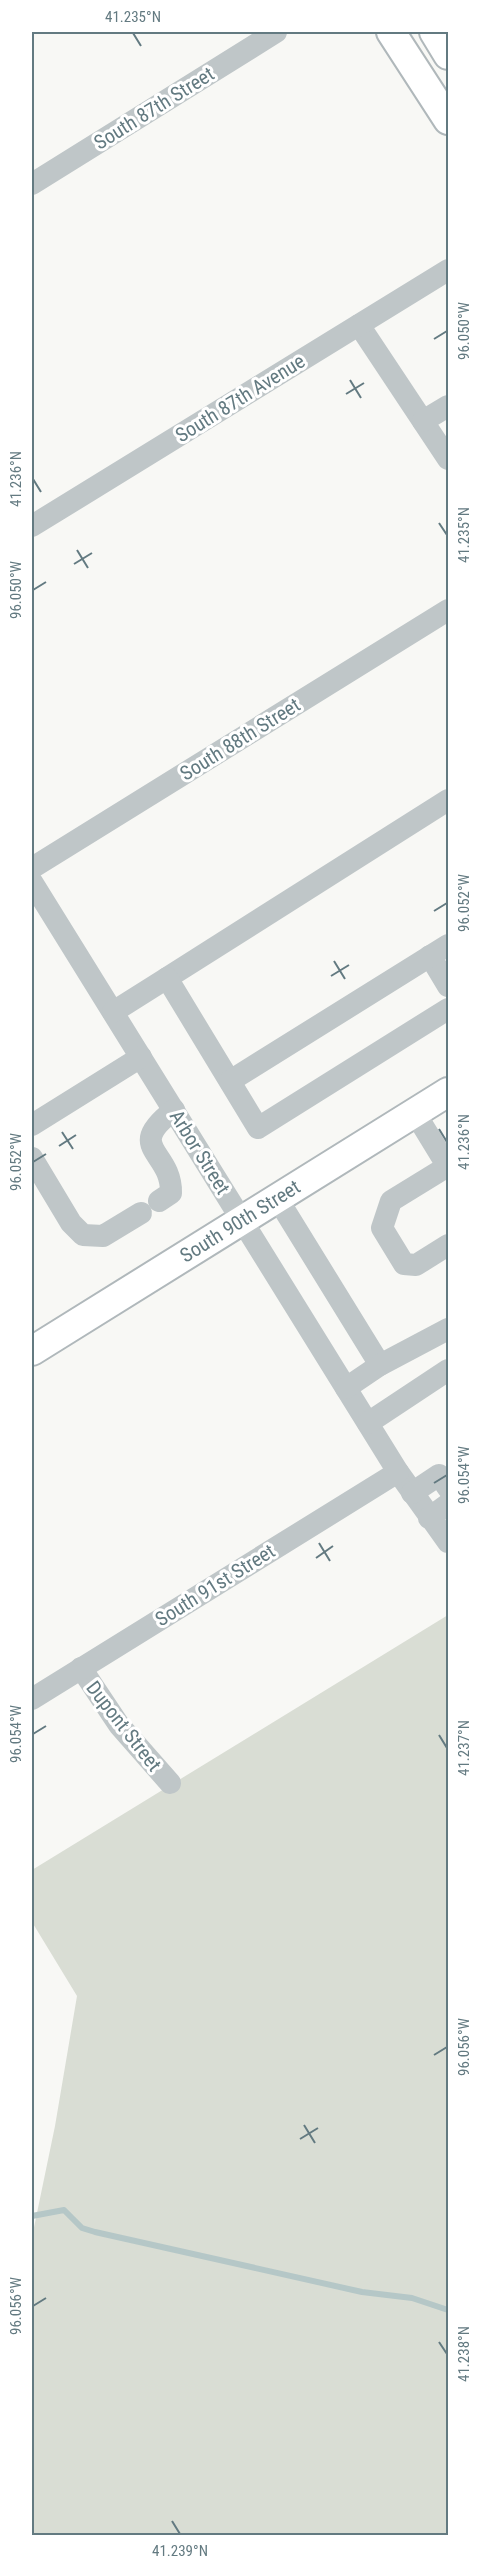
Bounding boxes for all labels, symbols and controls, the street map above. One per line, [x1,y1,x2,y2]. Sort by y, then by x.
text: 41.235°N [105,8,161,26]
street label: South 87th Street [90,61,219,154]
text: 96.050°W [455,301,473,360]
street label: South 87th Avenue [171,349,309,447]
text: 41.236°N [7,451,25,507]
text: 41.235°N [455,507,473,563]
text: 96.050°W [7,560,25,619]
street label: South 88th Street [176,692,305,785]
text: 96.052°W [455,873,473,932]
street label: Arbor Street [165,1105,235,1199]
text: 41.236°N [455,1114,473,1170]
text: 96.052°W [7,1132,25,1191]
street label: South 90th Street [176,1174,305,1267]
text: 96.054°W [455,1445,473,1504]
street label: South 91st Street [151,1539,279,1631]
street label: Dupont Street [81,1676,167,1776]
text: 96.054°W [7,1704,25,1763]
text: 41.237°N [455,1720,473,1776]
text: 96.056°W [455,2017,473,2076]
text: 96.056°W [7,2276,25,2335]
text: 41.238°N [455,2326,473,2382]
text: 41.239°N [152,2542,208,2560]

